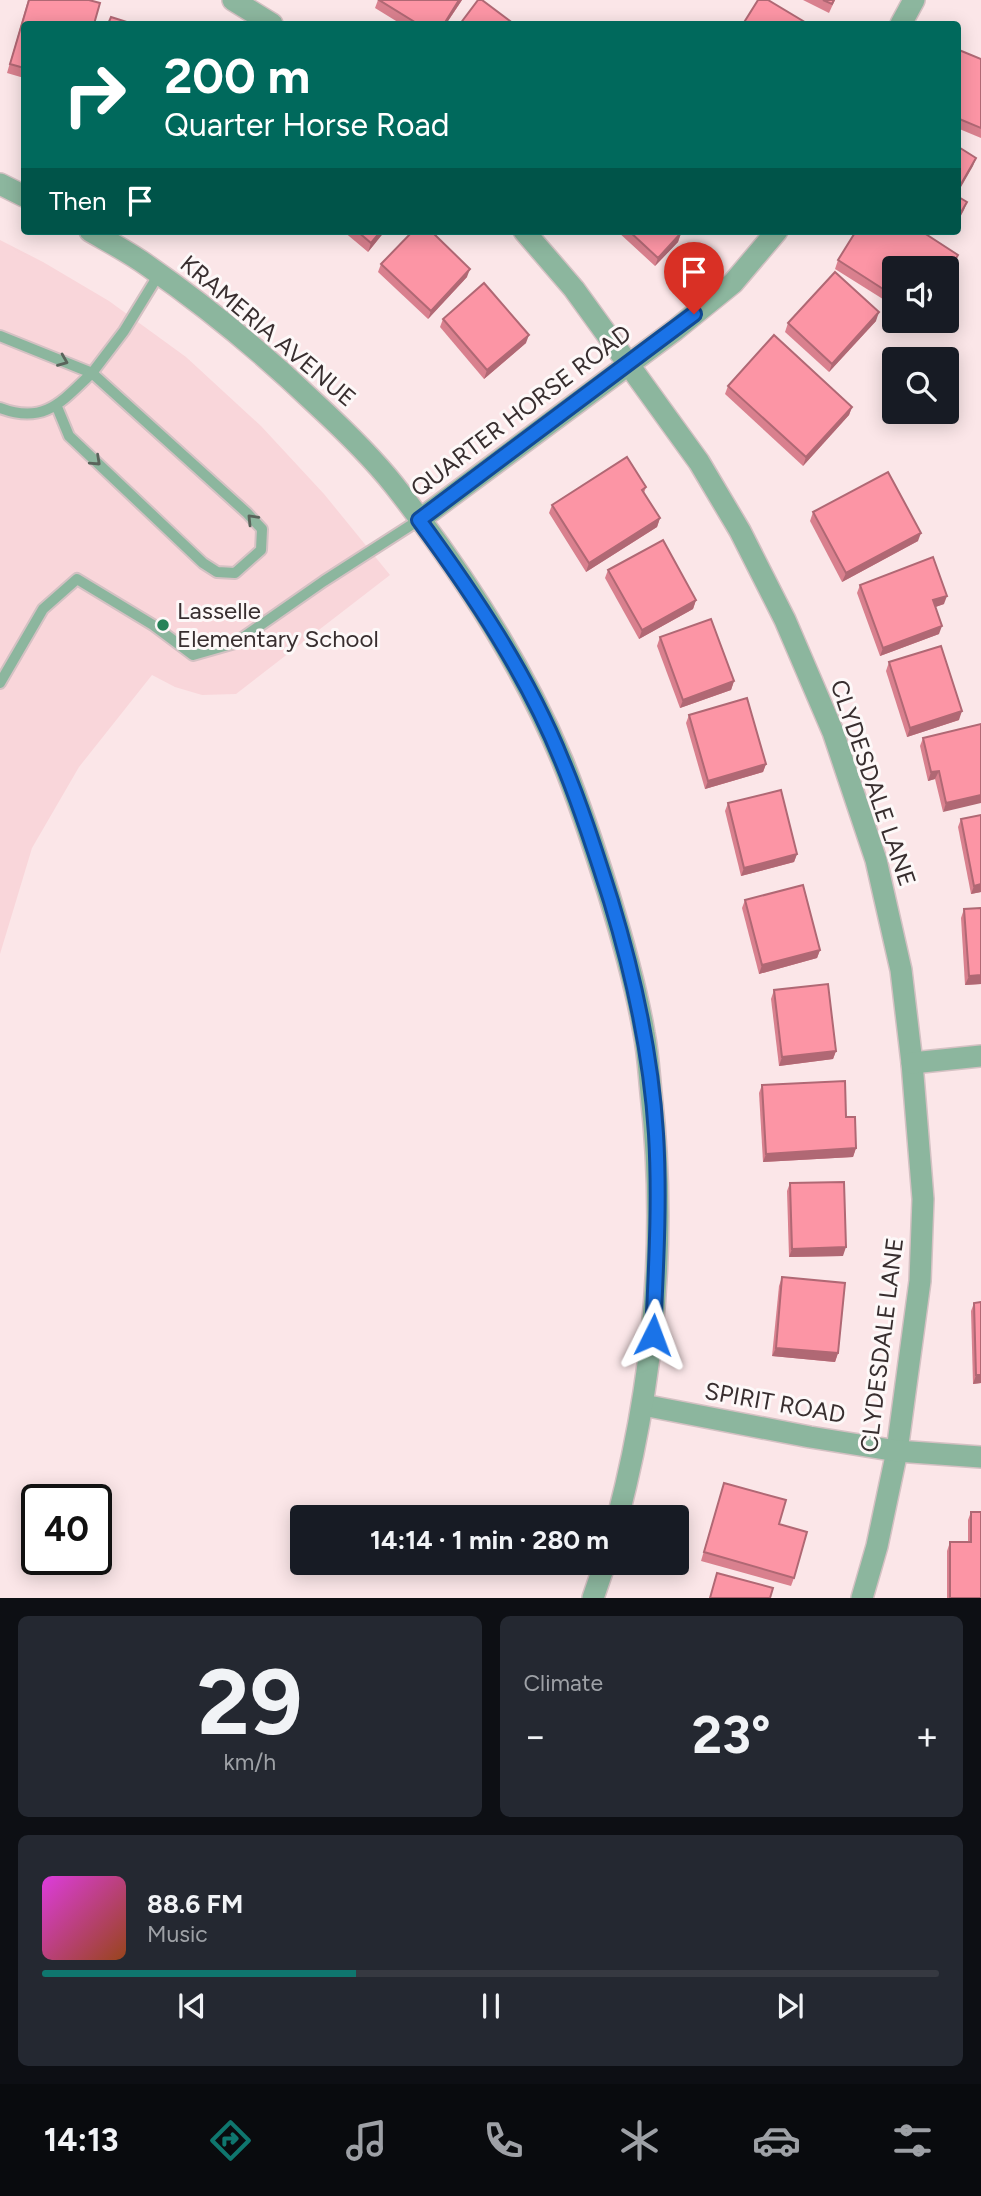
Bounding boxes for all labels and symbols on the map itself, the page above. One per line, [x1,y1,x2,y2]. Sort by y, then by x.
pin [664,242,724,314]
street label: KRAMERIA AVENUE [175,249,362,412]
street label: QUARTER HORSE ROAD [405,318,637,503]
one-way arrow [57,352,69,366]
one-way arrow [87,453,100,465]
one-way arrow [248,514,261,527]
place label: Lasselle Elementary School [177,596,379,653]
marker: Lasselle Elementary School [155,617,171,633]
street label: CLYDESDALE LANE [825,676,922,890]
street label: CLYDESDALE LANE [854,1236,909,1454]
position arrow [616,1298,690,1372]
street label: SPIRIT ROAD [703,1376,848,1429]
speed limit sign: 40 [21,1484,112,1575]

